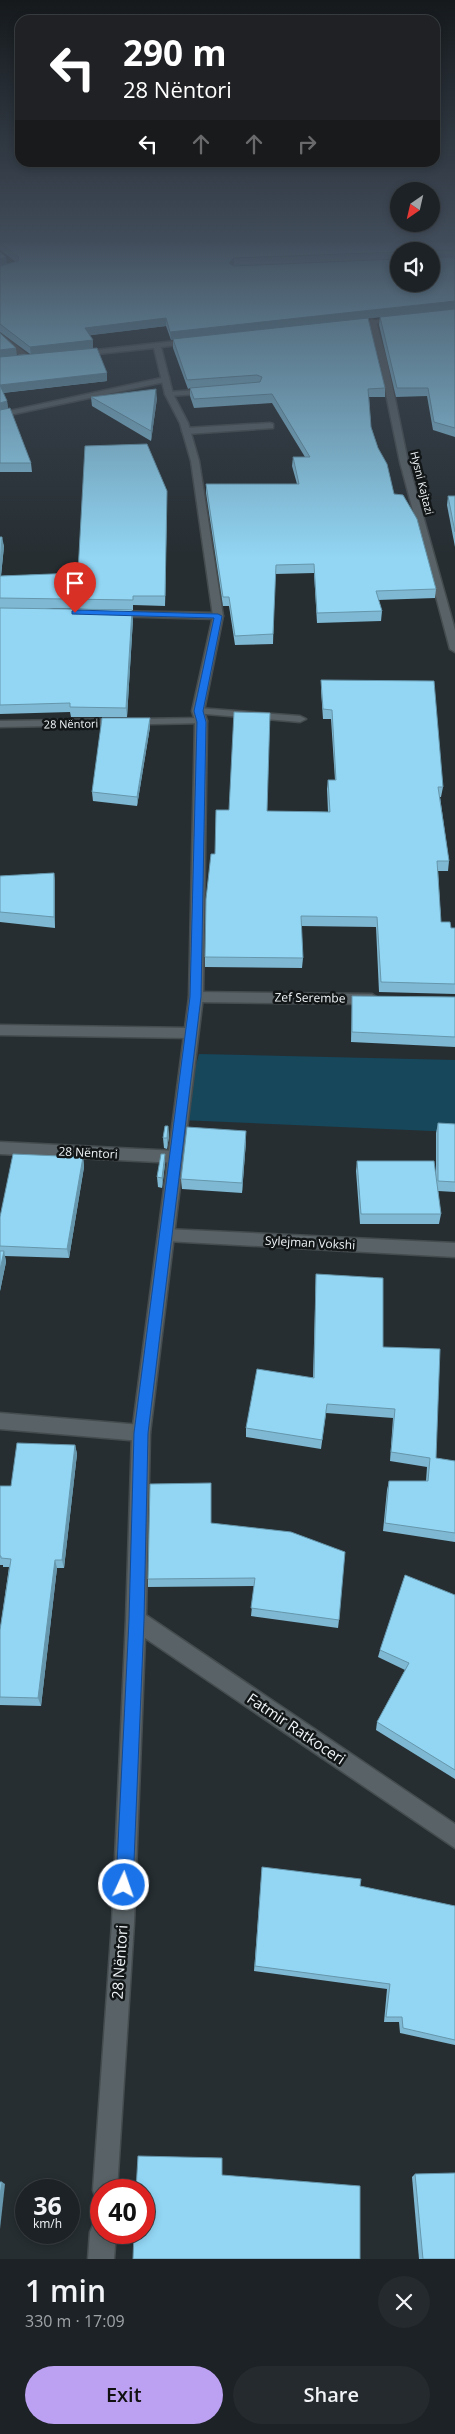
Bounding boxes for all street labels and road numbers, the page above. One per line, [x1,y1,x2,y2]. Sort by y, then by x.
street label: Hysni Kajtazi [407,450,438,516]
street label: 28 Nëntori [44,716,98,731]
street label: Zef Serembe [274,988,346,1007]
street label: 28 Nëntori [58,1142,118,1163]
street label: Sylejman Vokshi [264,1232,356,1253]
street label: Fatmir Ratkoceri [244,1688,350,1768]
street label: 28 Nëntori [106,1924,132,2000]

